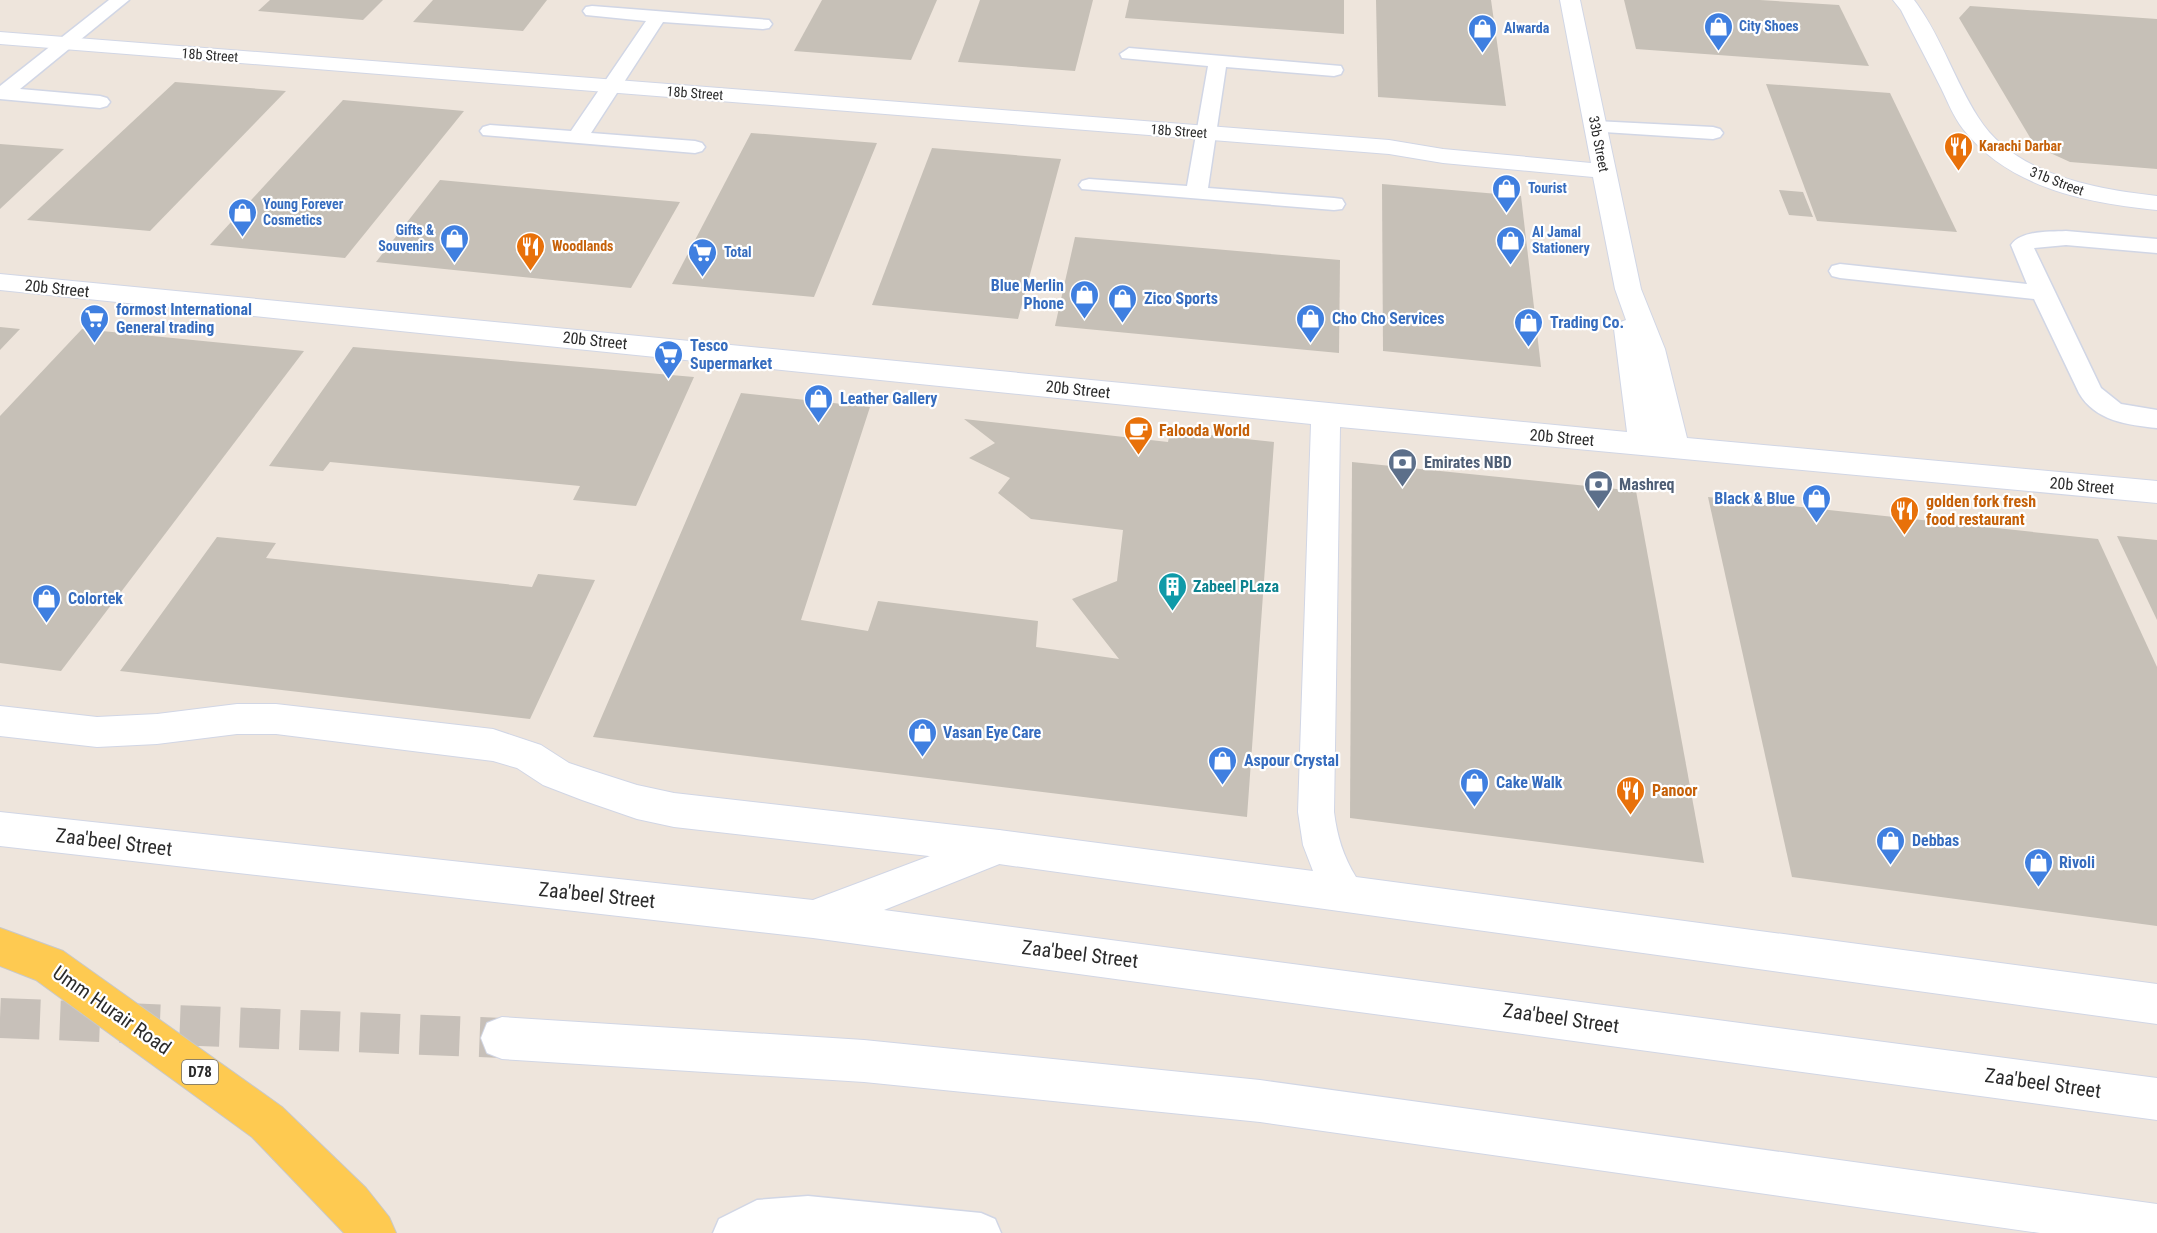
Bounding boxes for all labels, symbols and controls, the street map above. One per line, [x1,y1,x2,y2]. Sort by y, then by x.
shop icon: City Shoes [1702,10,1734,52]
shop icon: Alwarda [1467,12,1499,54]
place label: City Shoes [1739,18,1799,34]
place label: Alwarda [1504,20,1550,36]
street label: 18b Street [181,45,239,65]
street label: 18b Street [666,83,724,103]
street label: 33b Street [1586,115,1612,173]
street label: 18b Street [1150,121,1208,141]
restaurant icon: Karachi Darbar [1942,130,1974,172]
place label: Karachi Darbar [1979,138,2062,154]
street label: 31b Street [2028,163,2086,199]
shop icon: Tourist [1491,172,1523,214]
place label: Tourist [1528,180,1567,196]
shop icon: Young Forever Cosmetics [226,196,258,238]
place label: Young Forever Cosmetics [263,196,344,228]
place label: Gifts & Souvenirs [378,222,434,254]
shop icon: Gifts & Souvenirs [439,222,471,264]
shop icon: Al Jamal Stationery [1495,224,1527,266]
place label: Al Jamal Stationery [1532,224,1591,256]
restaurant icon: Woodlands [515,230,547,272]
supermarket icon: Total [687,236,719,278]
place label: Woodlands [552,238,613,254]
place label: Total [724,244,752,260]
street label: 20b Street [24,276,90,301]
place label: Blue Merlin Phone [991,276,1064,313]
shop icon: Blue Merlin Phone [1069,278,1101,320]
shop icon: Zico Sports [1107,282,1139,324]
place label: Zico Sports [1144,289,1218,308]
place label: formost International General trading [116,300,252,337]
supermarket icon: formost International General trading [79,302,111,344]
shop icon: Cho Cho Services [1295,302,1327,344]
shop icon: Trading Co. [1513,306,1545,348]
place label: Cho Cho Services [1332,309,1445,328]
place label: Trading Co. [1550,313,1624,332]
street label: 20b Street [562,328,628,353]
place label: Tesco Supermarket [690,336,772,373]
supermarket icon: Tesco Supermarket [653,338,685,380]
street label: 20b Street [1045,377,1111,402]
shop icon: Leather Gallery [803,382,835,424]
place label: Leather Gallery [840,389,937,408]
cafe icon: Falooda World [1122,414,1154,456]
place label: Falooda World [1159,421,1250,440]
street label: 20b Street [1529,425,1595,450]
bank icon: Emirates NBD [1387,446,1419,488]
place label: Emirates NBD [1424,453,1512,472]
bank icon: Mashreq [1582,468,1614,510]
street label: 20b Street [2049,473,2115,498]
place label: Mashreq [1619,475,1675,494]
shop icon: Black & Blue [1800,482,1832,524]
place label: Black & Blue [1714,489,1795,508]
place label: golden fork fresh food restaurant [1926,492,2036,529]
restaurant icon: golden fork fresh food restaurant [1889,494,1921,536]
building icon: Zabeel PLaza [1156,570,1188,612]
place label: Zabeel PLaza [1193,577,1280,596]
shop icon: Colortek [31,582,63,624]
place label: Colortek [68,589,123,608]
shop icon: Vasan Eye Care [906,716,938,758]
place label: Vasan Eye Care [943,723,1042,742]
shop icon: Aspour Crystal [1207,744,1239,786]
place label: Aspour Crystal [1244,751,1339,770]
shop icon: Cake Walk [1459,766,1491,808]
place label: Cake Walk [1496,773,1563,792]
restaurant icon: Panoor [1615,774,1647,816]
place label: Panoor [1652,781,1698,800]
street label: Zaa'beel Street [54,823,174,861]
shop icon: Debbas [1875,824,1907,866]
place label: Debbas [1912,831,1959,850]
shop icon: Rivoli [2022,846,2054,888]
place label: Rivoli [2059,853,2095,872]
street label: Zaa'beel Street [538,877,657,913]
street label: Zaa'beel Street [1020,935,1140,973]
street label: Umm Hurair Road [48,960,176,1060]
street label: Zaa'beel Street [1501,998,1621,1038]
road number: D78 [182,1060,218,1084]
street label: Zaa'beel Street [1983,1063,2103,1103]

